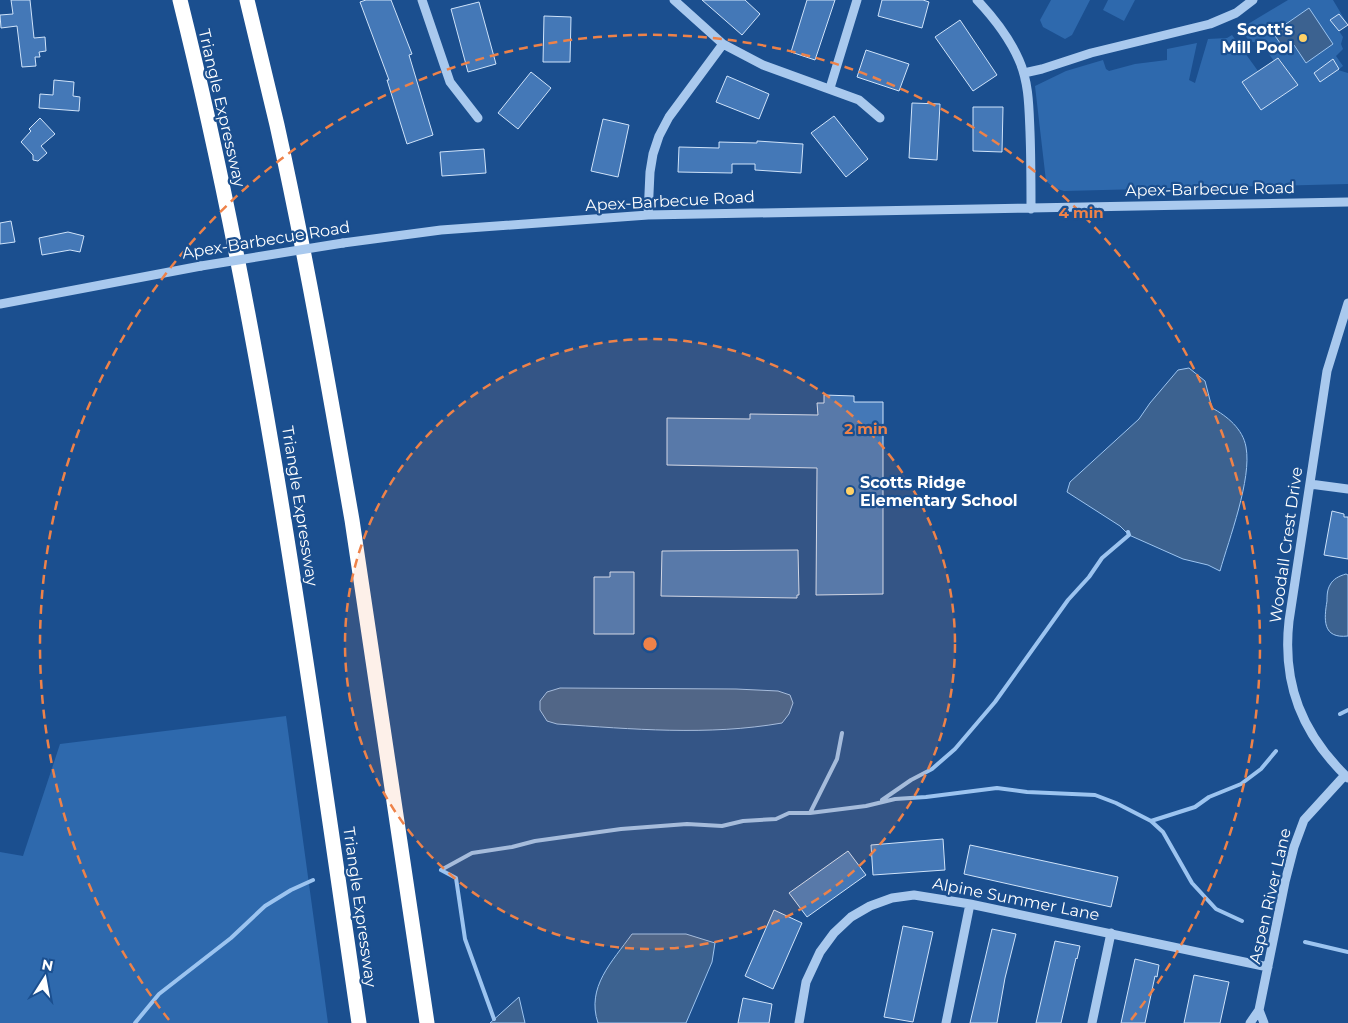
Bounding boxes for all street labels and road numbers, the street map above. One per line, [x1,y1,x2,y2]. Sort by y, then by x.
street label: Triangle Expressway [195,27,250,189]
street label: Apex-Barbecue Road [1125,178,1295,200]
street label: Apex-Barbecue Road [585,187,755,215]
street label: Apex-Barbecue Road [181,217,351,263]
street label: Triangle Expressway [278,425,322,588]
street label: Woodall Crest Drive [1266,466,1306,624]
street label: Triangle Expressway [339,826,381,989]
street label: Aspen River Lane [1245,826,1295,966]
street label: Alpine Summer Lane [931,873,1101,925]

